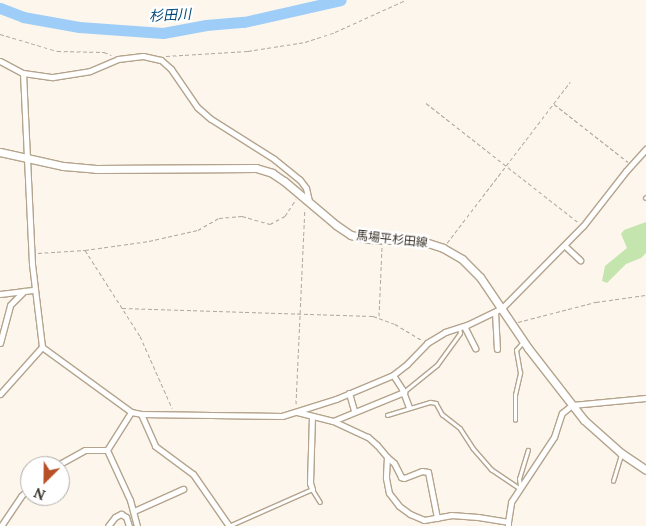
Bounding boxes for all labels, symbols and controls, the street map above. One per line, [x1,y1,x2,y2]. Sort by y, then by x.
water label: 杉田川 [149,6,191,24]
street label: 馬場平杉田線 [355,228,429,250]
north arrow [20,456,70,506]
text: N [31,483,48,504]

